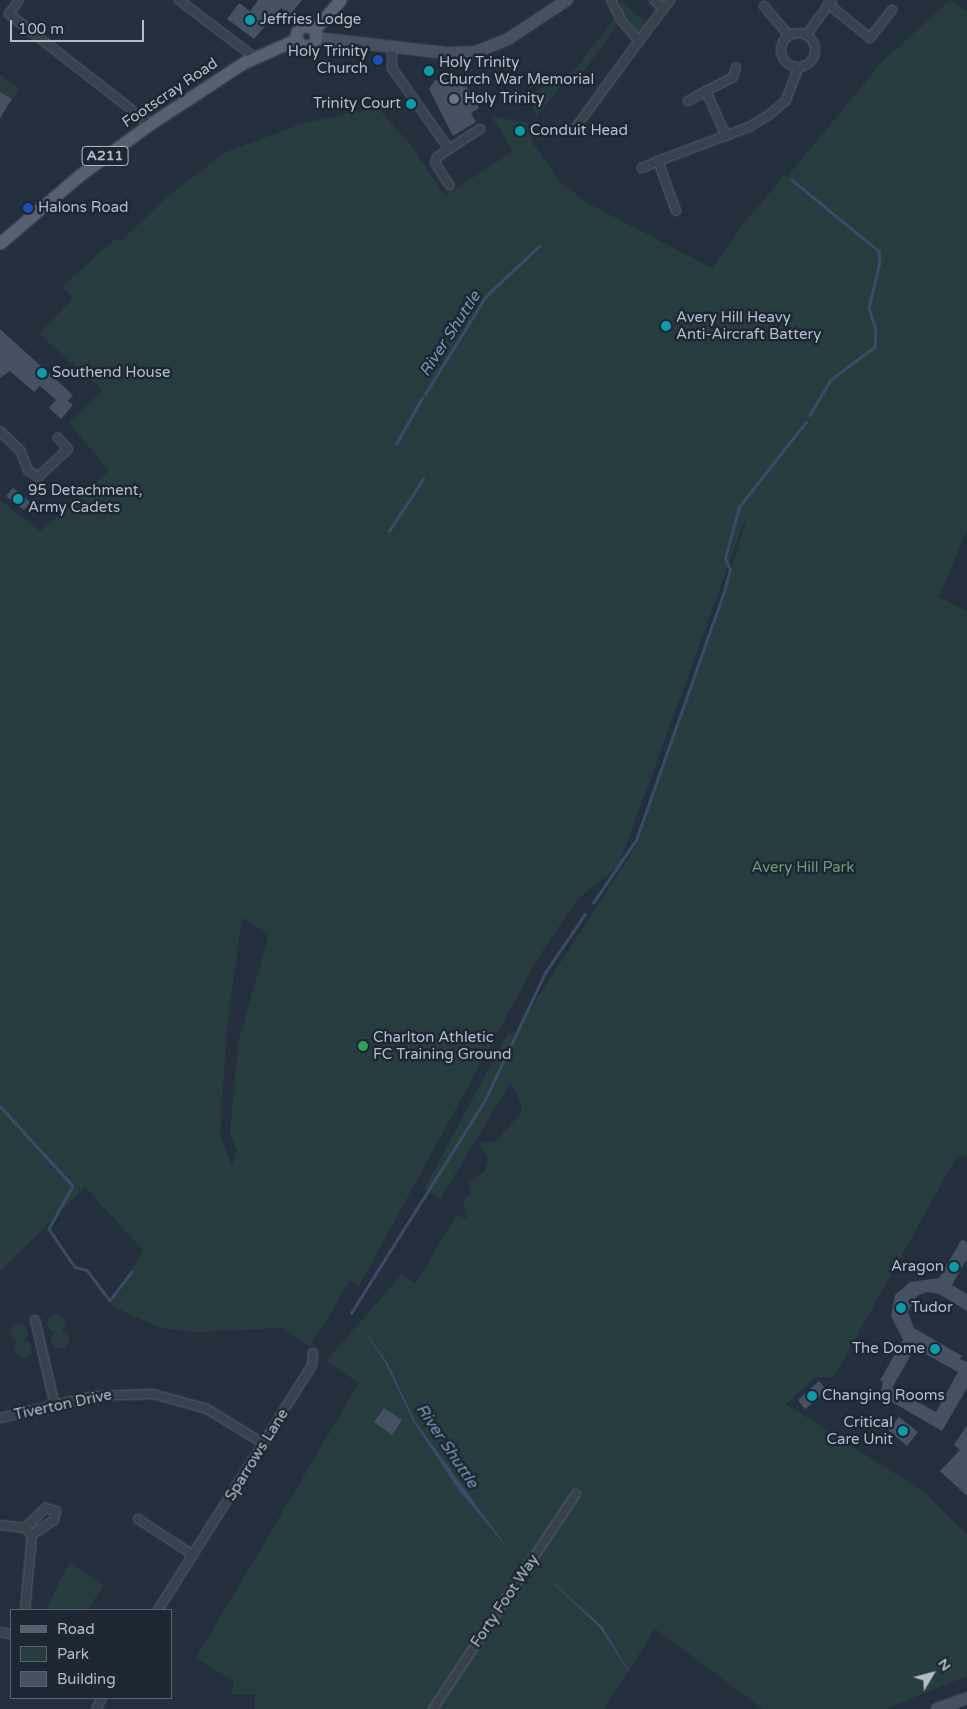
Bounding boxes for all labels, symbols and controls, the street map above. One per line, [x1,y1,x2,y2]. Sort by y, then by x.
scale bar [12,10,146,42]
place label: Jeffries Lodge [260,11,361,29]
marker: Jeffries Lodge [244,14,256,26]
text: 100 m [18,20,64,38]
place label: Holy Trinity Church [288,42,368,77]
place label: Holy Trinity Church War Memorial [439,53,594,88]
street label: Footscray Road [119,54,221,132]
marker: Holy Trinity Church [372,54,384,66]
marker: Holy Trinity Church War Memorial [423,65,435,77]
place label: Holy Trinity [464,90,544,108]
marker: Holy Trinity [448,93,460,105]
place label: Trinity Court [313,95,401,113]
marker: Trinity Court [405,98,417,110]
place label: Conduit Head [530,122,628,140]
marker: Conduit Head [514,125,526,137]
road number: A211 [81,144,129,168]
place label: Halons Road [38,199,129,217]
marker: Halons Road [22,202,34,214]
water label: River Shuttle [415,288,485,380]
place label: Avery Hill Heavy Anti-Aircraft Battery [676,308,821,343]
marker: Avery Hill Heavy Anti-Aircraft Battery [660,320,672,332]
place label: Southend House [52,364,170,382]
marker: Southend House [36,367,48,379]
place label: 95 Detachment, Army Cadets [28,481,142,516]
marker: 95 Detachment, Army Cadets [12,493,24,505]
park label: Avery Hill Park [751,859,855,877]
place label: Charlton Athletic FC Training Ground [373,1028,511,1063]
marker: Charlton Athletic FC Training Ground [357,1040,369,1052]
place label: Aragon [891,1258,944,1276]
marker: Aragon [948,1261,960,1273]
place label: Tudor [911,1299,953,1317]
marker: Tudor [895,1302,907,1314]
place label: The Dome [852,1340,925,1358]
marker: The Dome [929,1343,941,1355]
street label: Tiverton Drive [12,1386,114,1424]
place label: Changing Rooms [822,1387,945,1405]
marker: Changing Rooms [806,1390,818,1402]
water label: River Shuttle [412,1400,482,1492]
street label: Sparrows Lane [222,1406,292,1504]
place label: Critical Care Unit [827,1413,893,1448]
marker: Critical Care Unit [897,1425,909,1437]
street label: Forty Foot Way [467,1551,543,1651]
legend [10,1609,172,1699]
text: Road [57,1620,95,1638]
text: Park [57,1645,89,1663]
north arrow [907,1649,957,1699]
text: N [934,1655,955,1674]
text: Building [57,1670,116,1688]

